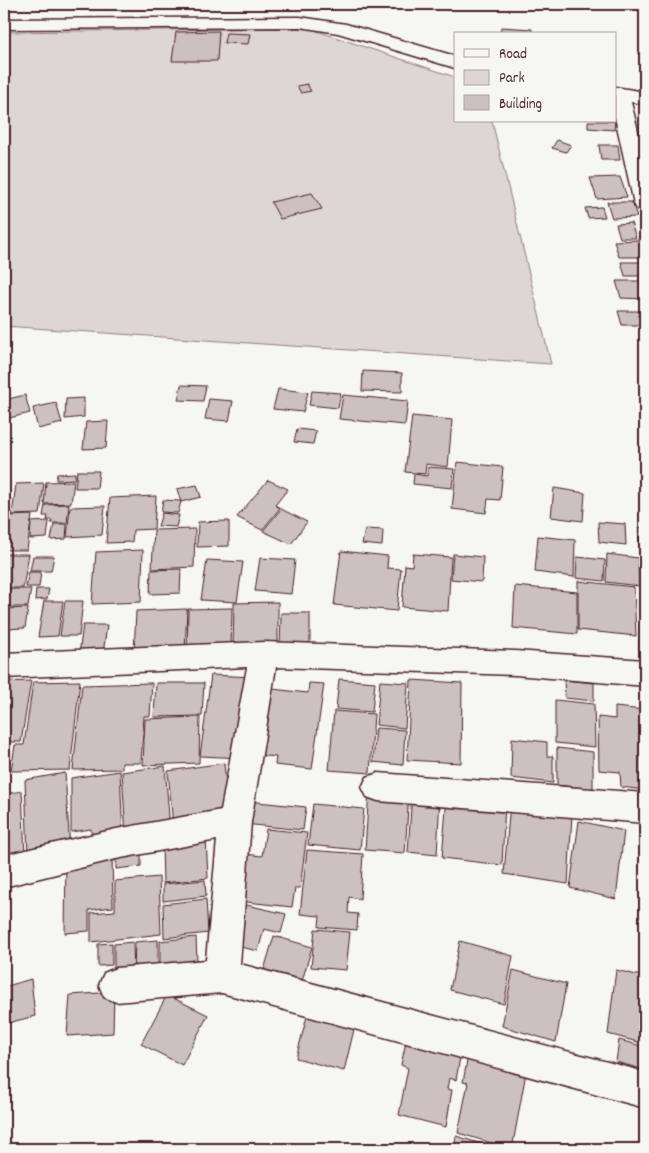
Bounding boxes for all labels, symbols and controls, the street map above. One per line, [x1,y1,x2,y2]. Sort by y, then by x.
legend [454,32,616,122]
text: Road [499,44,527,66]
text: Park [499,68,525,90]
text: Building [499,94,542,116]

